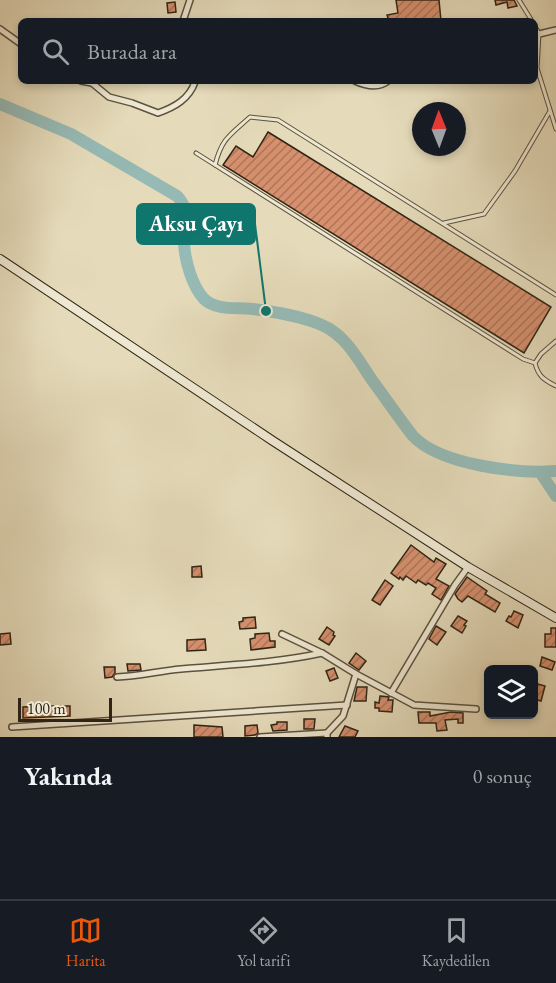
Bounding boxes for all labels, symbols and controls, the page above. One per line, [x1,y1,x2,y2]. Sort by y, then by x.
search box [18,18,538,84]
icon: search [39,35,72,68]
text: Burada ara [87,37,177,66]
north arrow [412,102,466,156]
callout: Aksu Çayı [137,204,255,244]
text: Aksu Çayı [148,209,244,238]
map controls [484,665,538,719]
button: layers [484,665,538,719]
scale bar [18,695,112,722]
text: 100 m [27,698,66,719]
text: Yakında [24,759,112,793]
text: 0 sonuç [473,763,532,789]
tab: Harita [66,914,106,971]
tab: Yol tarifi [237,914,290,971]
tab: Kaydedilen [422,914,490,971]

